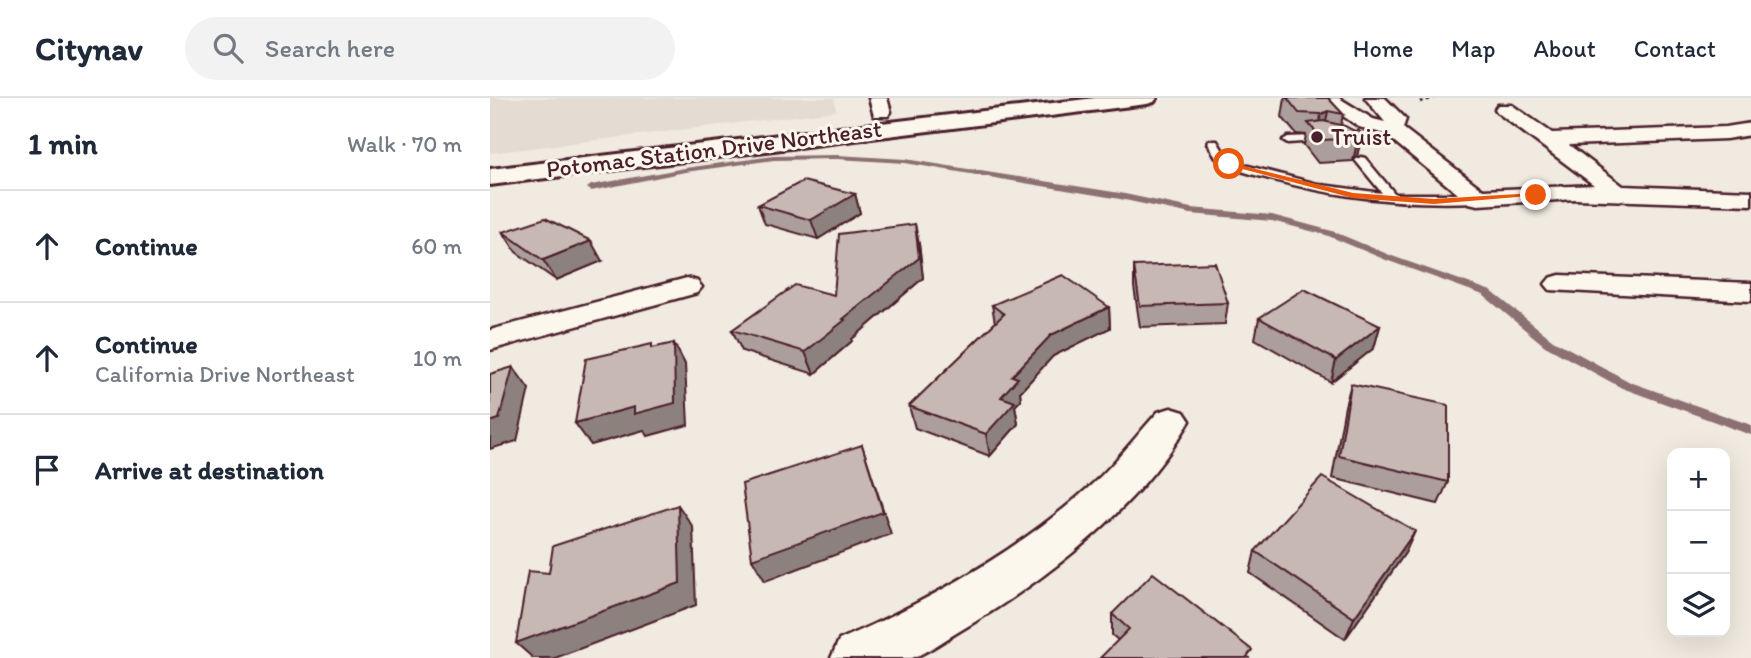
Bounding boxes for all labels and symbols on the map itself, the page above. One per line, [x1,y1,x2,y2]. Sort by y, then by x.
street label: Potomac Station Drive Northeast [544,114,883,183]
place label: Truist [1331,122,1391,151]
marker: Truist [1309,129,1325,145]
route start [1213,148,1244,179]
route end [1520,179,1551,210]

